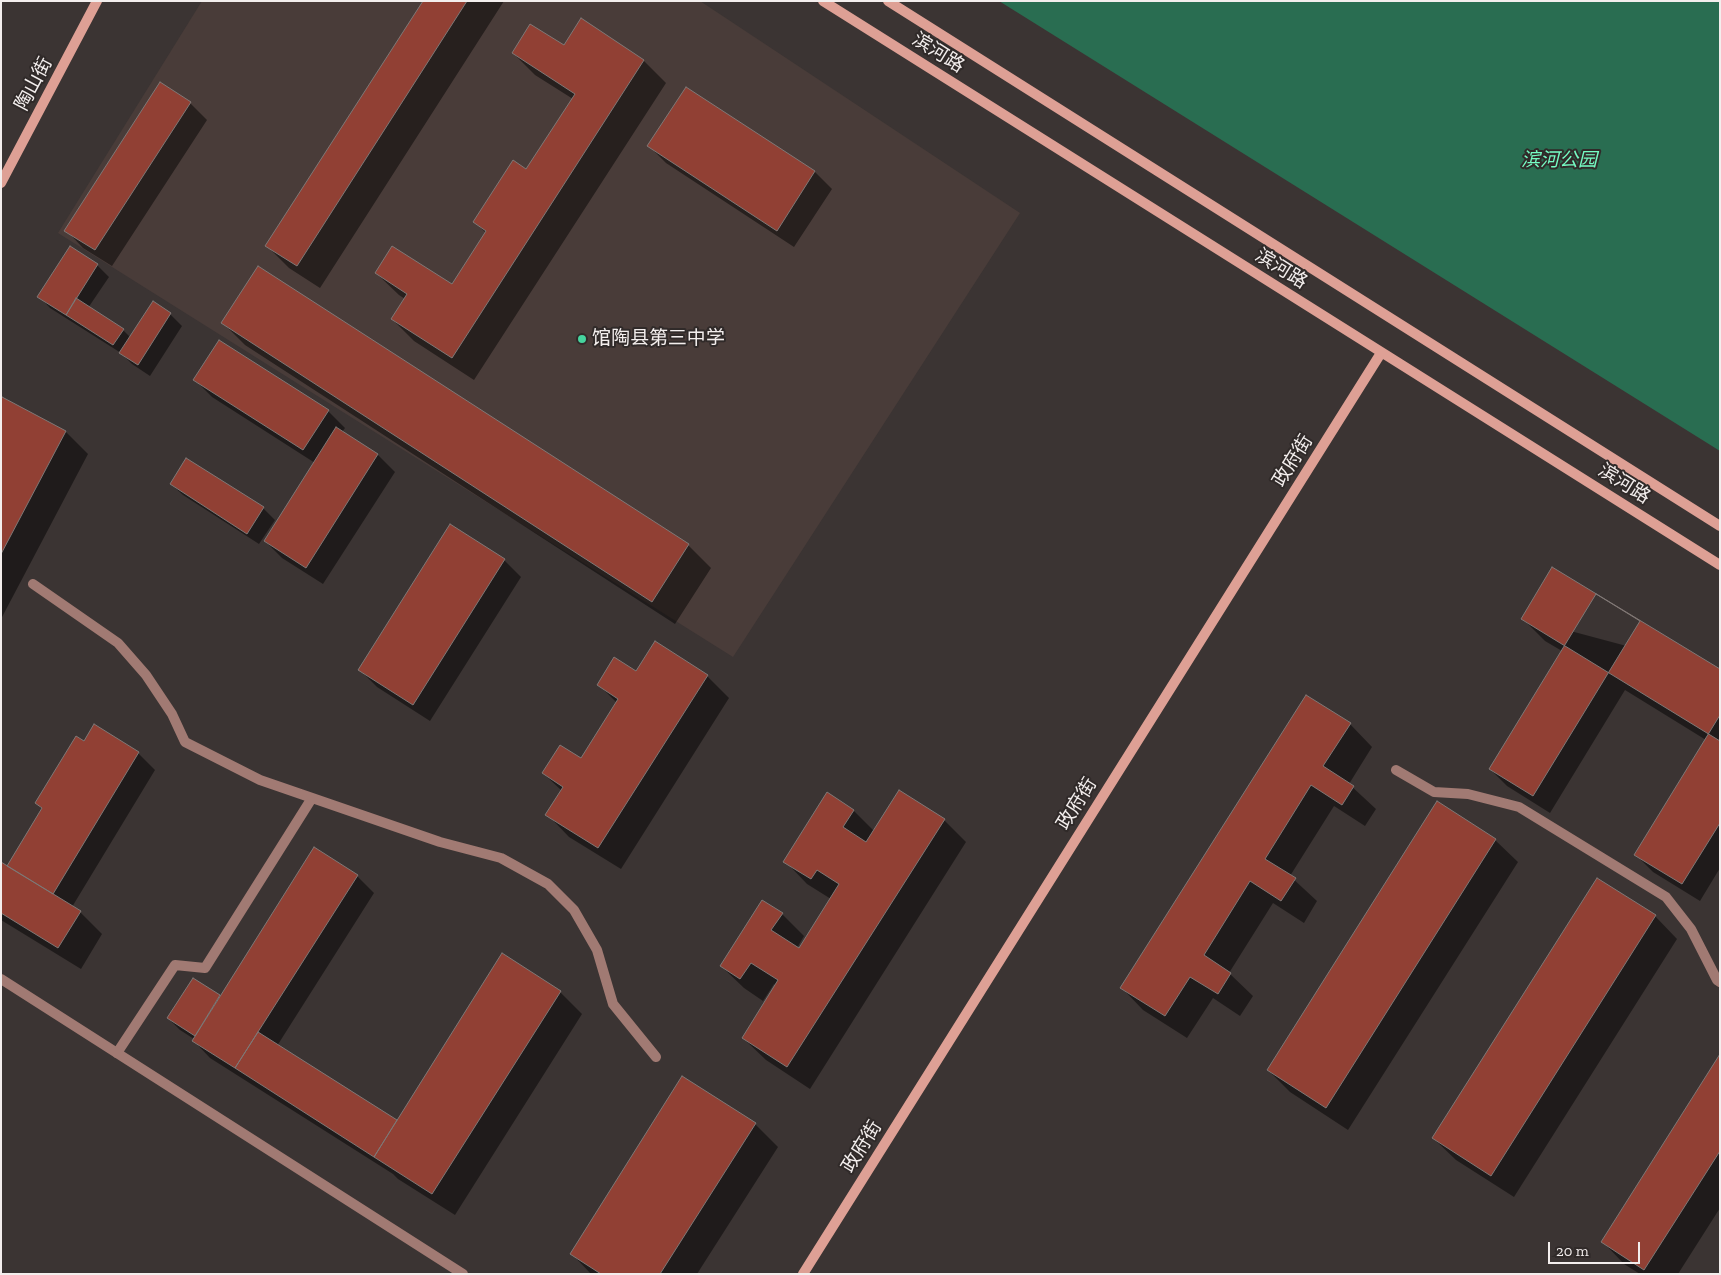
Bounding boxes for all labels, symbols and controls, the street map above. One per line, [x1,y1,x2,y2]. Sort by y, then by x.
street label: 滨河路 [908,28,968,78]
street label: 陶山街 [11,53,57,115]
park label: 滨河公园 [1521,150,1597,172]
street label: 滨河路 [1251,244,1311,294]
place label: 馆陶县第三中学 [592,328,725,350]
marker: 馆陶县第三中学 [576,333,588,345]
street label: 政府街 [1268,431,1318,491]
street label: 滨河路 [1594,459,1654,509]
street label: 政府街 [1052,774,1102,834]
street label: 政府街 [837,1117,887,1177]
scale bar [1551,1232,1644,1264]
text: 20 m [1556,1242,1589,1260]

